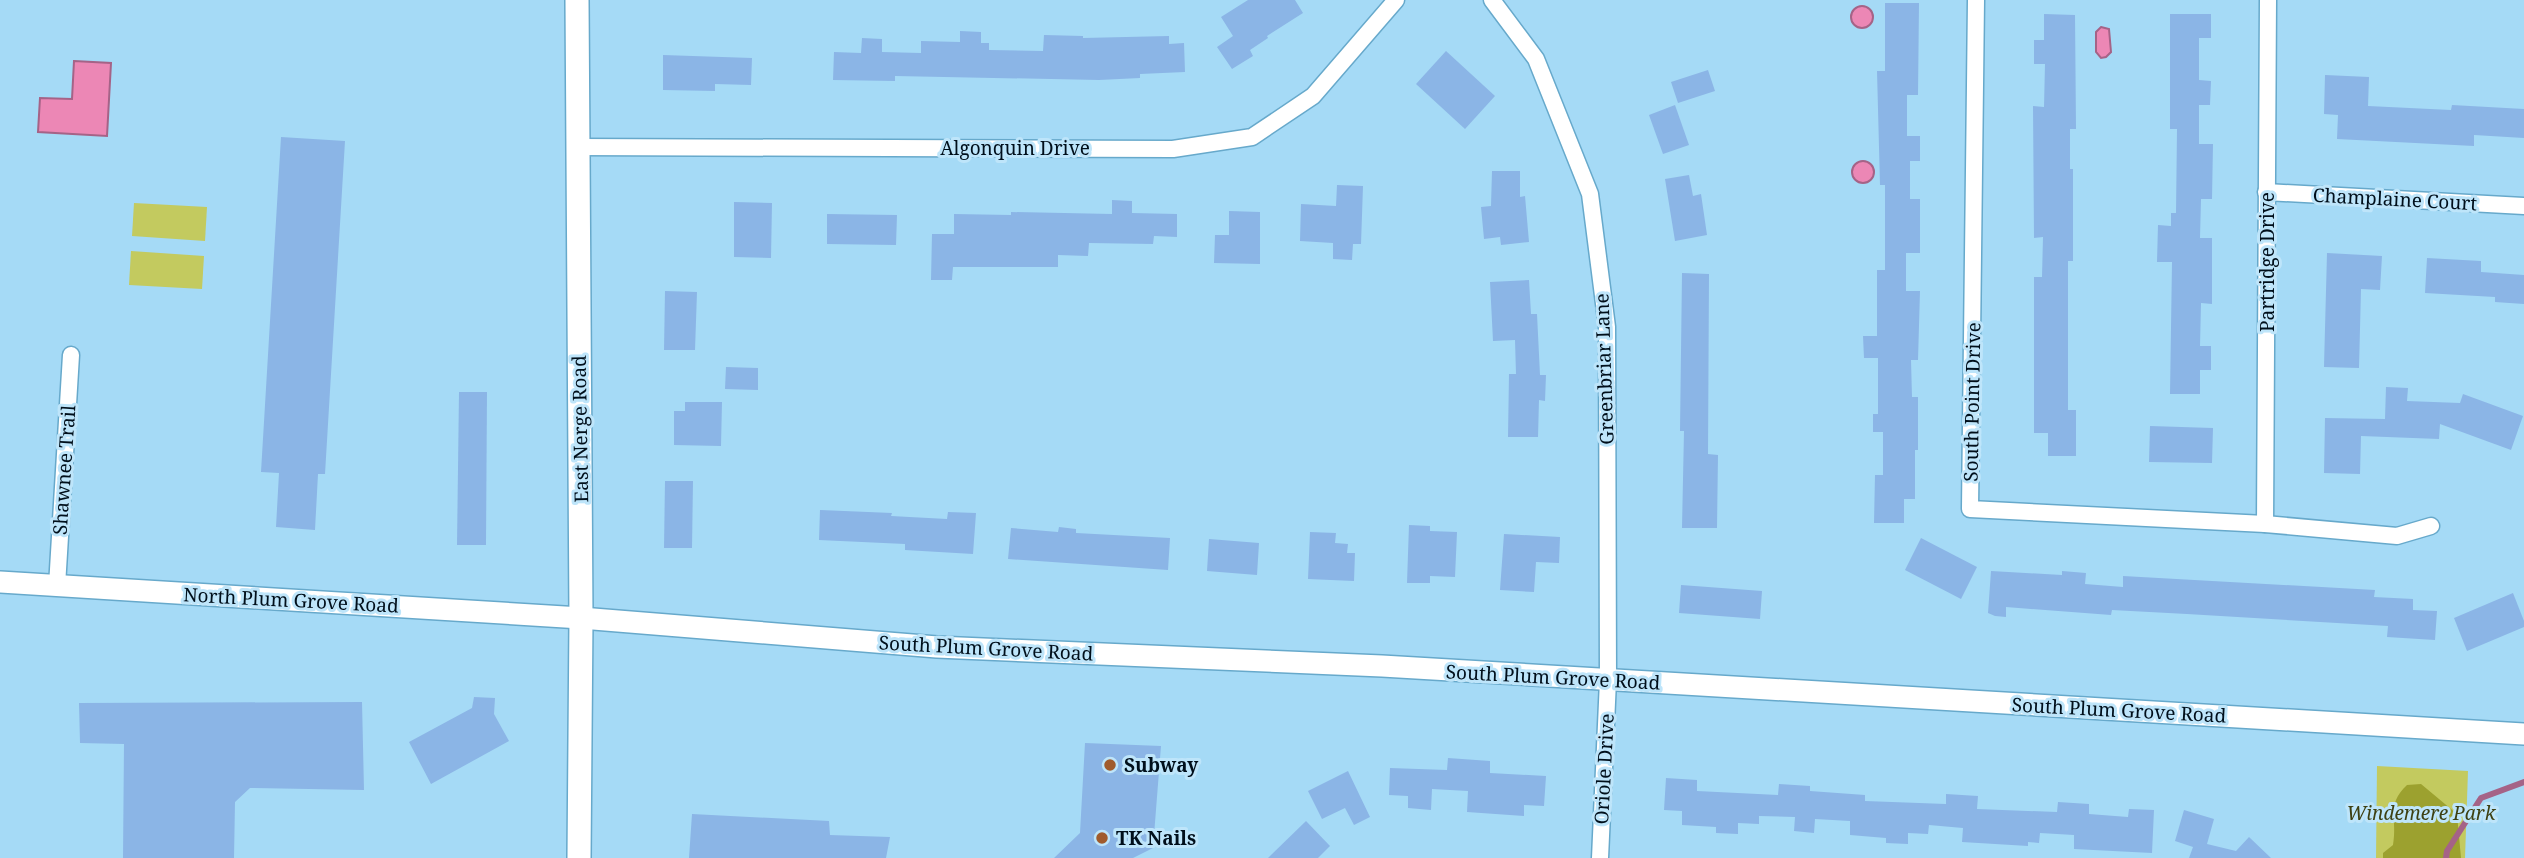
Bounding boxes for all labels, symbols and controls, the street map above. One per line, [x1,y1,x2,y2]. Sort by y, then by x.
street label: Algonquin Drive [940,135,1090,161]
street label: Champlaine Court [2312,182,2478,216]
street label: Partridge Drive [2254,192,2280,332]
street label: Greenbriar Lane [1588,293,1620,445]
street label: South Point Drive [1958,322,1986,482]
street label: East Nerge Road [566,355,594,503]
street label: Shawnee Trail [47,404,82,536]
street label: North Plum Grove Road [183,581,400,619]
street label: South Plum Grove Road [878,629,1094,667]
street label: South Plum Grove Road [1445,658,1661,696]
street label: South Plum Grove Road [2011,691,2227,729]
street label: Oriole Drive [1588,713,1620,825]
place label: Subway [1124,752,1198,778]
marker: Subway [1102,757,1118,773]
park label: Windemere Park [2346,800,2497,826]
place label: TK Nails [1116,825,1196,851]
marker: TK Nails [1094,830,1110,846]

